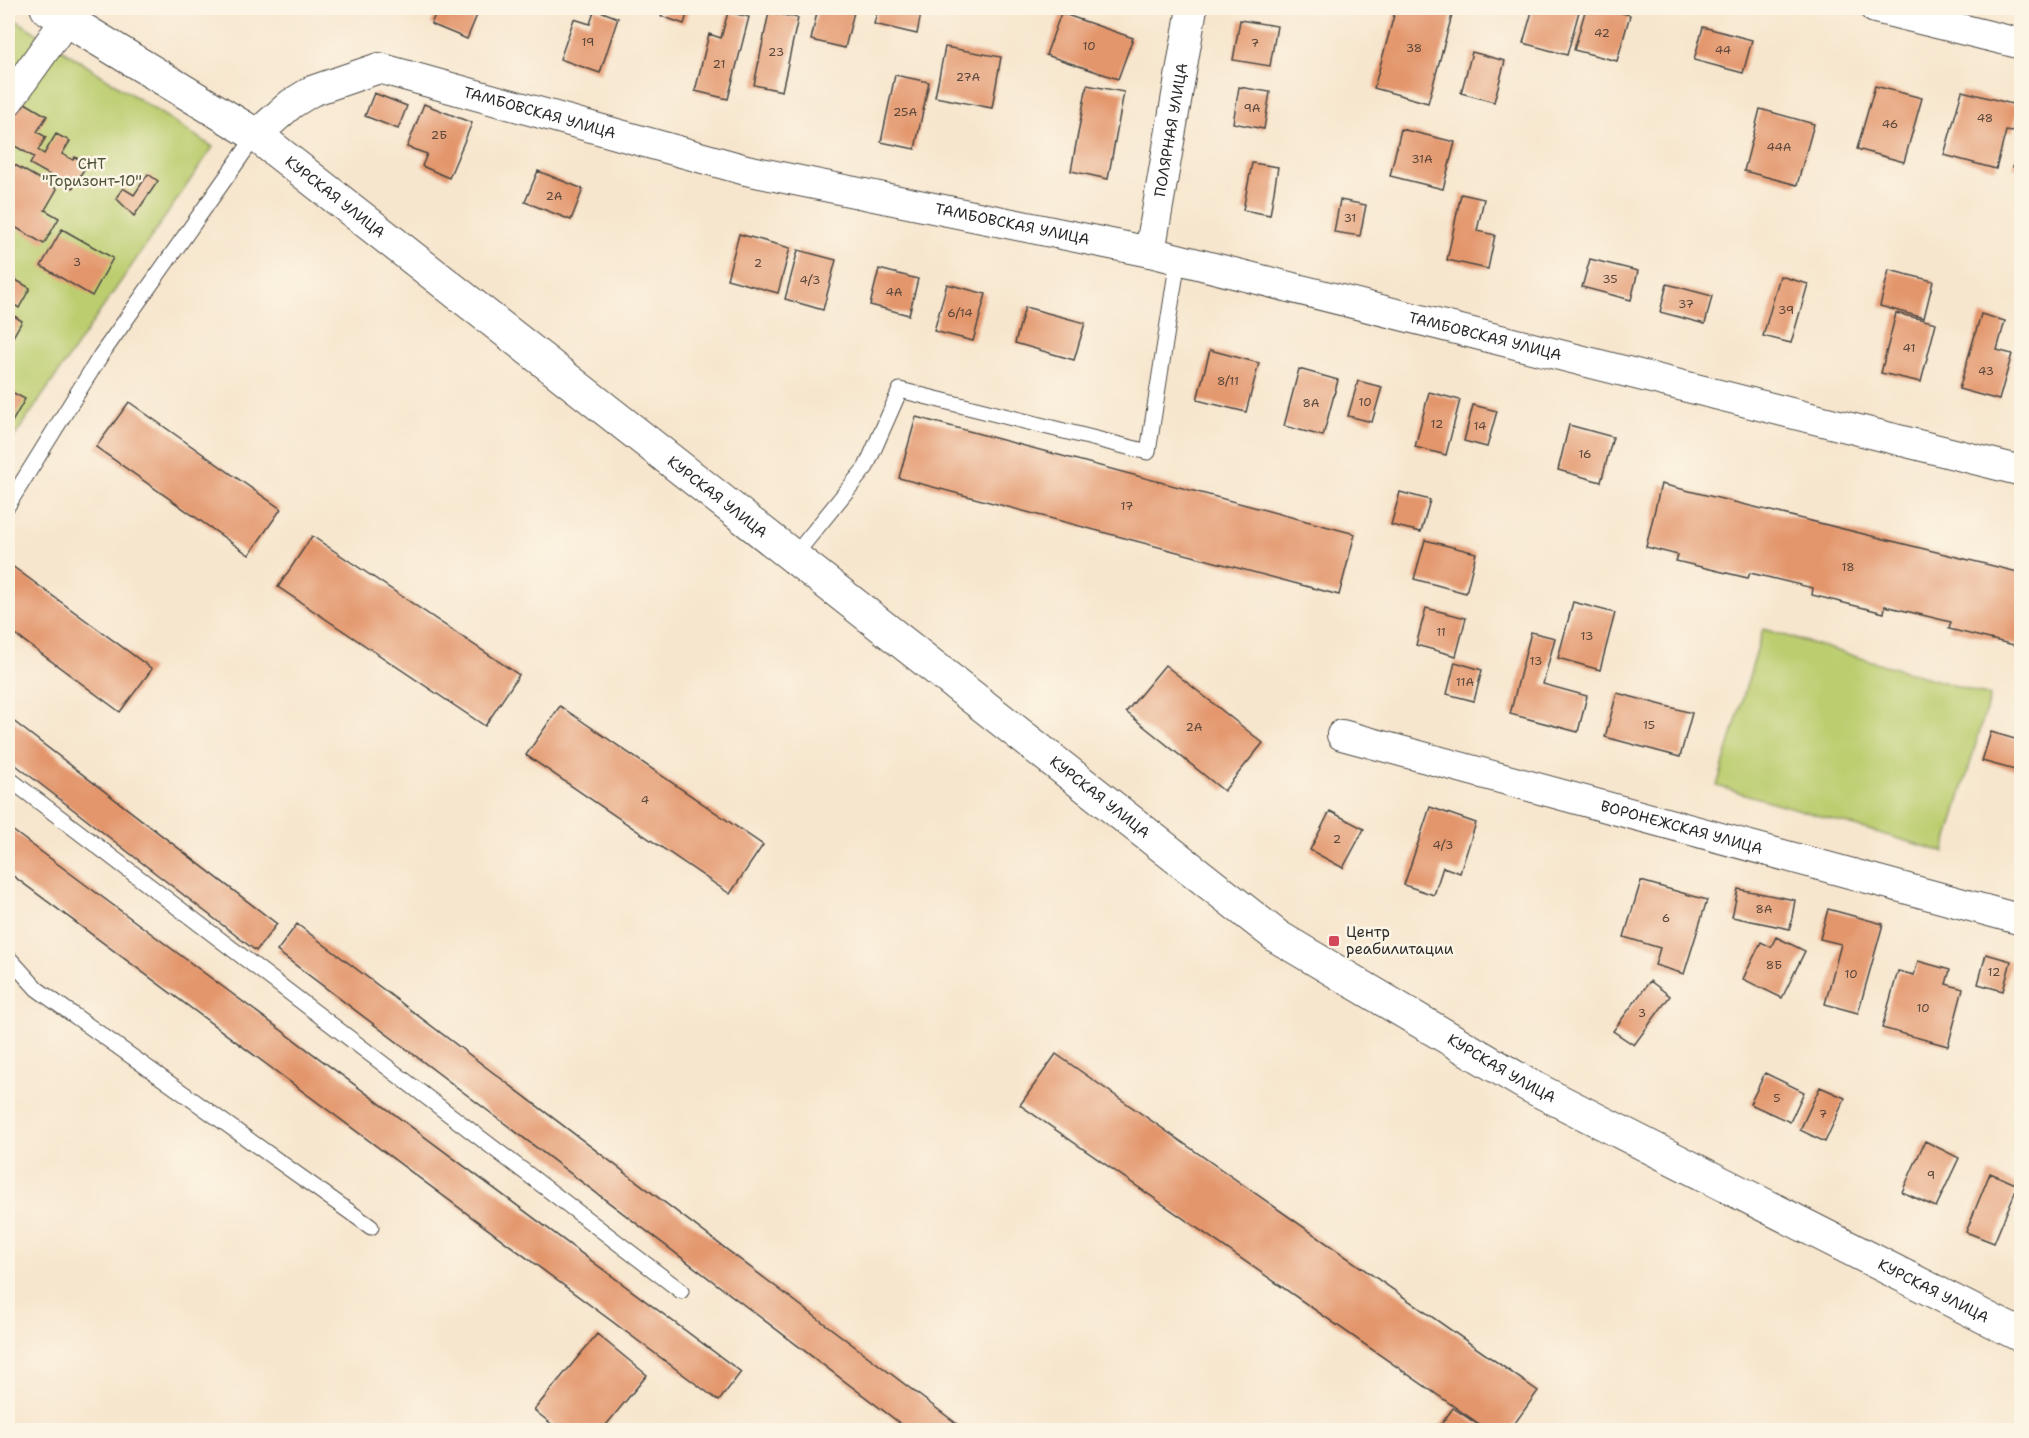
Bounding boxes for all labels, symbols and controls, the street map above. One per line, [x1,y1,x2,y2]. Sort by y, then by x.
house number: 42 [1594,25,1610,41]
house number: 19 [582,34,594,50]
house number: 7 [1251,35,1259,51]
house number: 10 [1082,38,1096,54]
house number: 38 [1406,40,1422,56]
house number: 44 [1715,42,1731,58]
house number: 23 [768,44,784,60]
house number: 21 [713,56,725,72]
street label: ПОЛЯРНАЯ УЛИЦА [1150,61,1192,198]
house number: 27А [956,69,981,85]
street label: ТАМБОВСКАЯ УЛИЦА [461,82,618,143]
house number: 9А [1243,100,1261,116]
house number: 25А [893,104,917,120]
house number: 48 [1977,110,1993,126]
house number: 46 [1882,116,1898,132]
house number: 2Б [431,127,447,143]
house number: 44А [1766,139,1792,155]
house number: 31А [1411,151,1433,167]
street label: КУРСКАЯ УЛИЦА [281,152,389,243]
park label: СНТ "Горизонт-10" [42,154,142,191]
house number: 2А [545,188,563,204]
street label: ТАМБОВСКАЯ УЛИЦА [933,199,1091,250]
house number: 31 [1344,210,1356,226]
house number: 3 [73,254,81,270]
house number: 2 [754,255,762,271]
house number: 35 [1602,271,1618,287]
house number: 4/3 [800,272,820,288]
house number: 4А [885,284,903,300]
house number: 37 [1678,296,1694,312]
house number: 39 [1778,302,1794,318]
house number: 6/14 [947,305,973,321]
street label: ТАМБОВСКАЯ УЛИЦА [1406,307,1564,365]
house number: 41 [1903,340,1915,356]
house number: 43 [1978,363,1994,379]
house number: 8/11 [1217,373,1239,389]
house number: 10 [1358,394,1372,410]
house number: 8А [1302,395,1320,411]
house number: 12 [1431,416,1443,432]
house number: 14 [1474,418,1486,434]
house number: 16 [1578,446,1592,462]
street label: КУРСКАЯ УЛИЦА [663,452,772,543]
house number: 17 [1121,498,1133,514]
house number: 18 [1841,559,1855,575]
house number: 11 [1436,624,1446,640]
house number: 13 [1581,628,1593,644]
house number: 13 [1530,653,1542,669]
house number: 11А [1456,674,1474,690]
house number: 15 [1643,717,1655,733]
house number: 2А [1185,719,1203,735]
street label: КУРСКАЯ УЛИЦА [1046,752,1154,843]
house number: 4 [641,792,649,808]
street label: ВОРОНЕЖСКАЯ УЛИЦА [1598,796,1765,859]
house number: 2 [1333,831,1341,847]
house number: 4/3 [1433,837,1453,853]
house number: 8А [1755,901,1773,917]
house number: 6 [1662,910,1670,926]
place label: Центр реабилитации [1346,922,1454,959]
marker: Центр реабилитации [1327,934,1341,948]
house number: 8Б [1766,957,1782,973]
house number: 12 [1988,964,2000,980]
house number: 10 [1844,966,1858,982]
house number: 10 [1916,1000,1930,1016]
house number: 3 [1638,1005,1646,1021]
street label: КУРСКАЯ УЛИЦА [1444,1029,1559,1107]
house number: 5 [1773,1090,1781,1106]
house number: 7 [1819,1106,1827,1122]
house number: 9 [1927,1167,1935,1183]
street label: КУРСКАЯ УЛИЦА [1875,1255,1992,1328]

